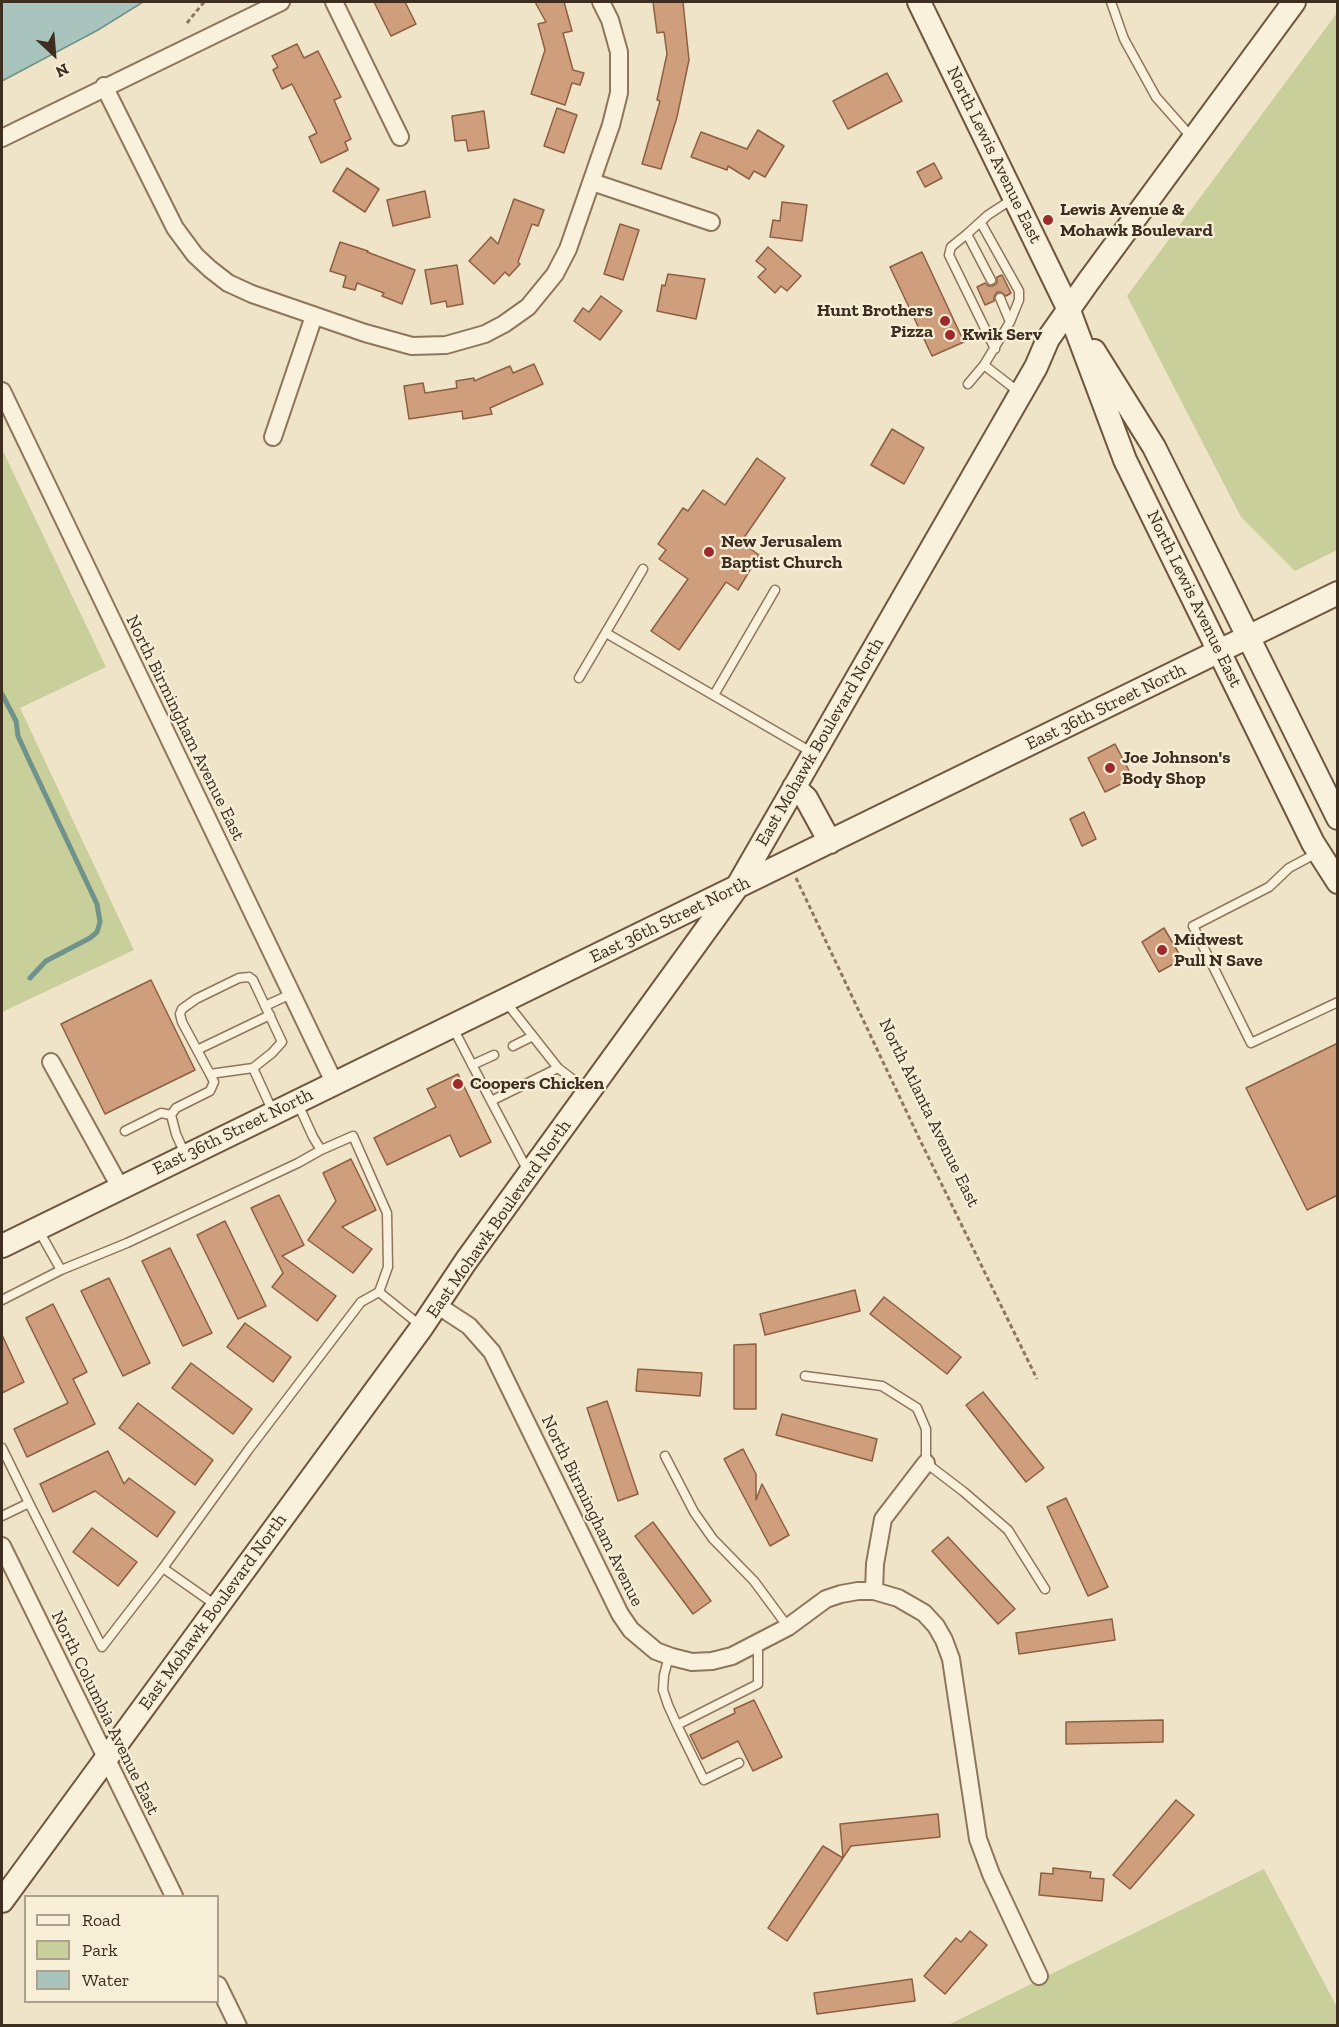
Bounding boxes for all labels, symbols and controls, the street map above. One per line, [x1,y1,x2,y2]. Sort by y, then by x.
north arrow [24,24,84,84]
text: N [52,59,72,82]
street label: North Lewis Avenue East [942,63,1046,247]
place label: Lewis Avenue & Mohawk Boulevard [1060,199,1213,242]
marker: Lewis Avenue & Mohawk Boulevard [1041,213,1055,227]
place label: Hunt Brothers Pizza [817,300,933,342]
marker: Hunt Brothers Pizza [938,314,952,328]
place label: Kwik Serv [962,324,1042,346]
marker: Kwik Serv [943,328,957,342]
street label: North Lewis Avenue East [1142,507,1246,691]
place label: New Jerusalem Baptist Church [721,531,842,574]
marker: New Jerusalem Baptist Church [702,545,716,559]
street label: North Birmingham Avenue East [121,612,249,844]
street label: East Mohawk Boulevard North [751,634,889,850]
street label: East 36th Street North [1023,659,1189,755]
place label: Joe Johnson's Body Shop [1122,747,1231,789]
marker: Joe Johnson's Body Shop [1103,761,1117,775]
street label: East 36th Street North [587,872,753,968]
place label: Midwest Pull N Save [1174,929,1263,972]
marker: Midwest Pull N Save [1155,943,1169,957]
street label: North Atlanta Avenue East [874,1015,984,1211]
place label: Coopers Chicken [470,1073,604,1095]
marker: Coopers Chicken [451,1077,465,1091]
street label: East 36th Street North [150,1084,316,1180]
street label: East Mohawk Boulevard North [422,1116,576,1322]
street label: North Birmingham Avenue [536,1412,648,1610]
street label: East Mohawk Boulevard North [135,1510,291,1714]
street label: North Columbia Avenue East [46,1608,164,1818]
legend [24,1895,219,2003]
text: Road [82,1909,121,1931]
text: Park [82,1939,118,1961]
text: Water [82,1969,129,1991]

